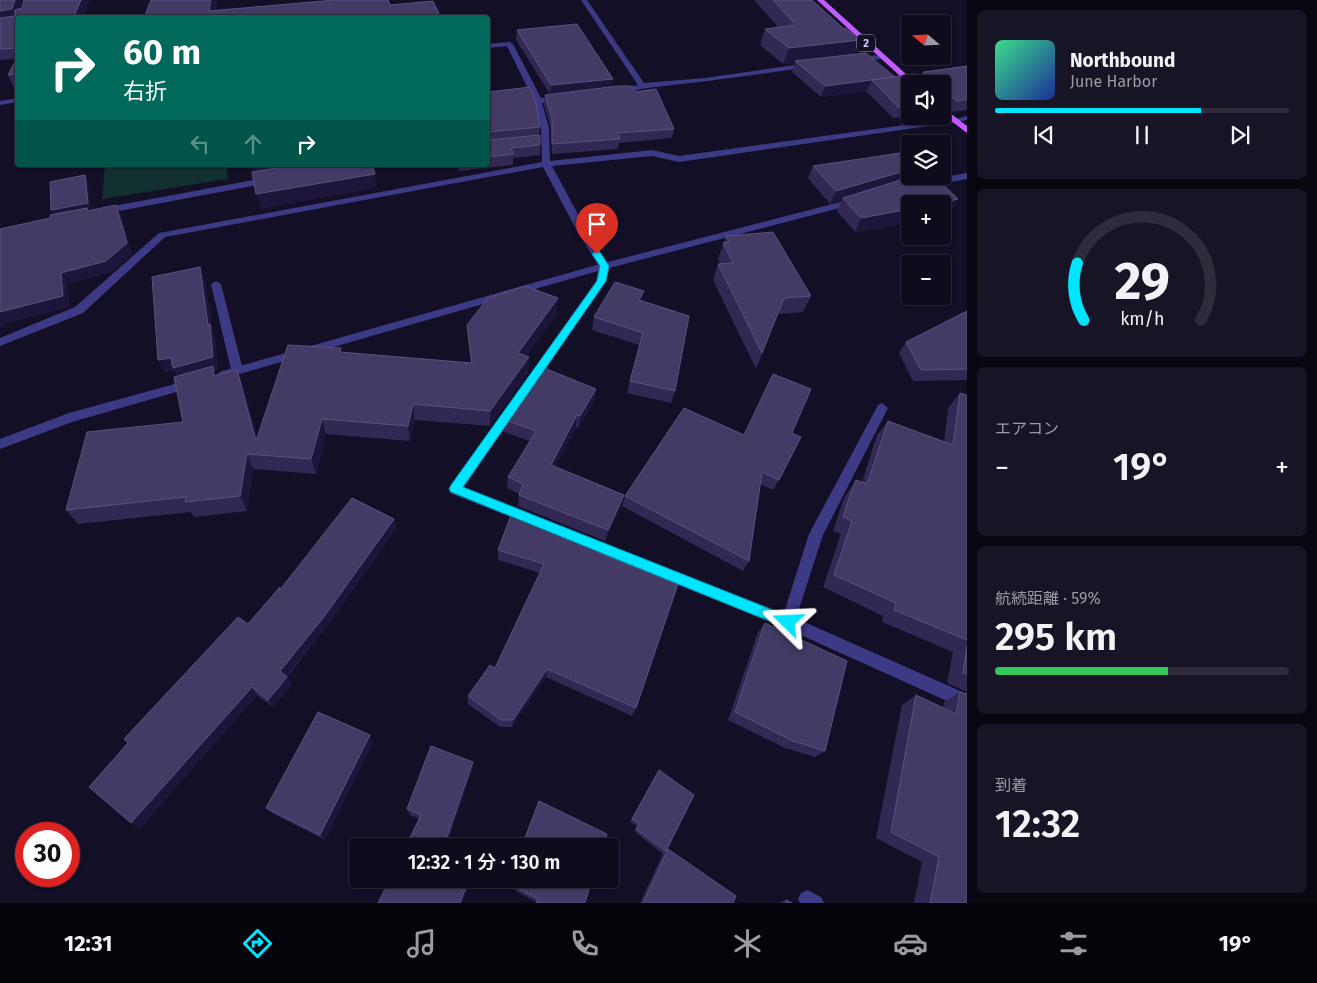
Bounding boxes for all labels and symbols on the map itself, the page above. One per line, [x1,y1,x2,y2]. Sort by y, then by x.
north arrow [901,15,951,65]
road number: 2 [857,34,875,52]
pin [576,203,618,254]
position arrow [761,595,813,647]
speed limit sign: 30 [15,822,80,887]

